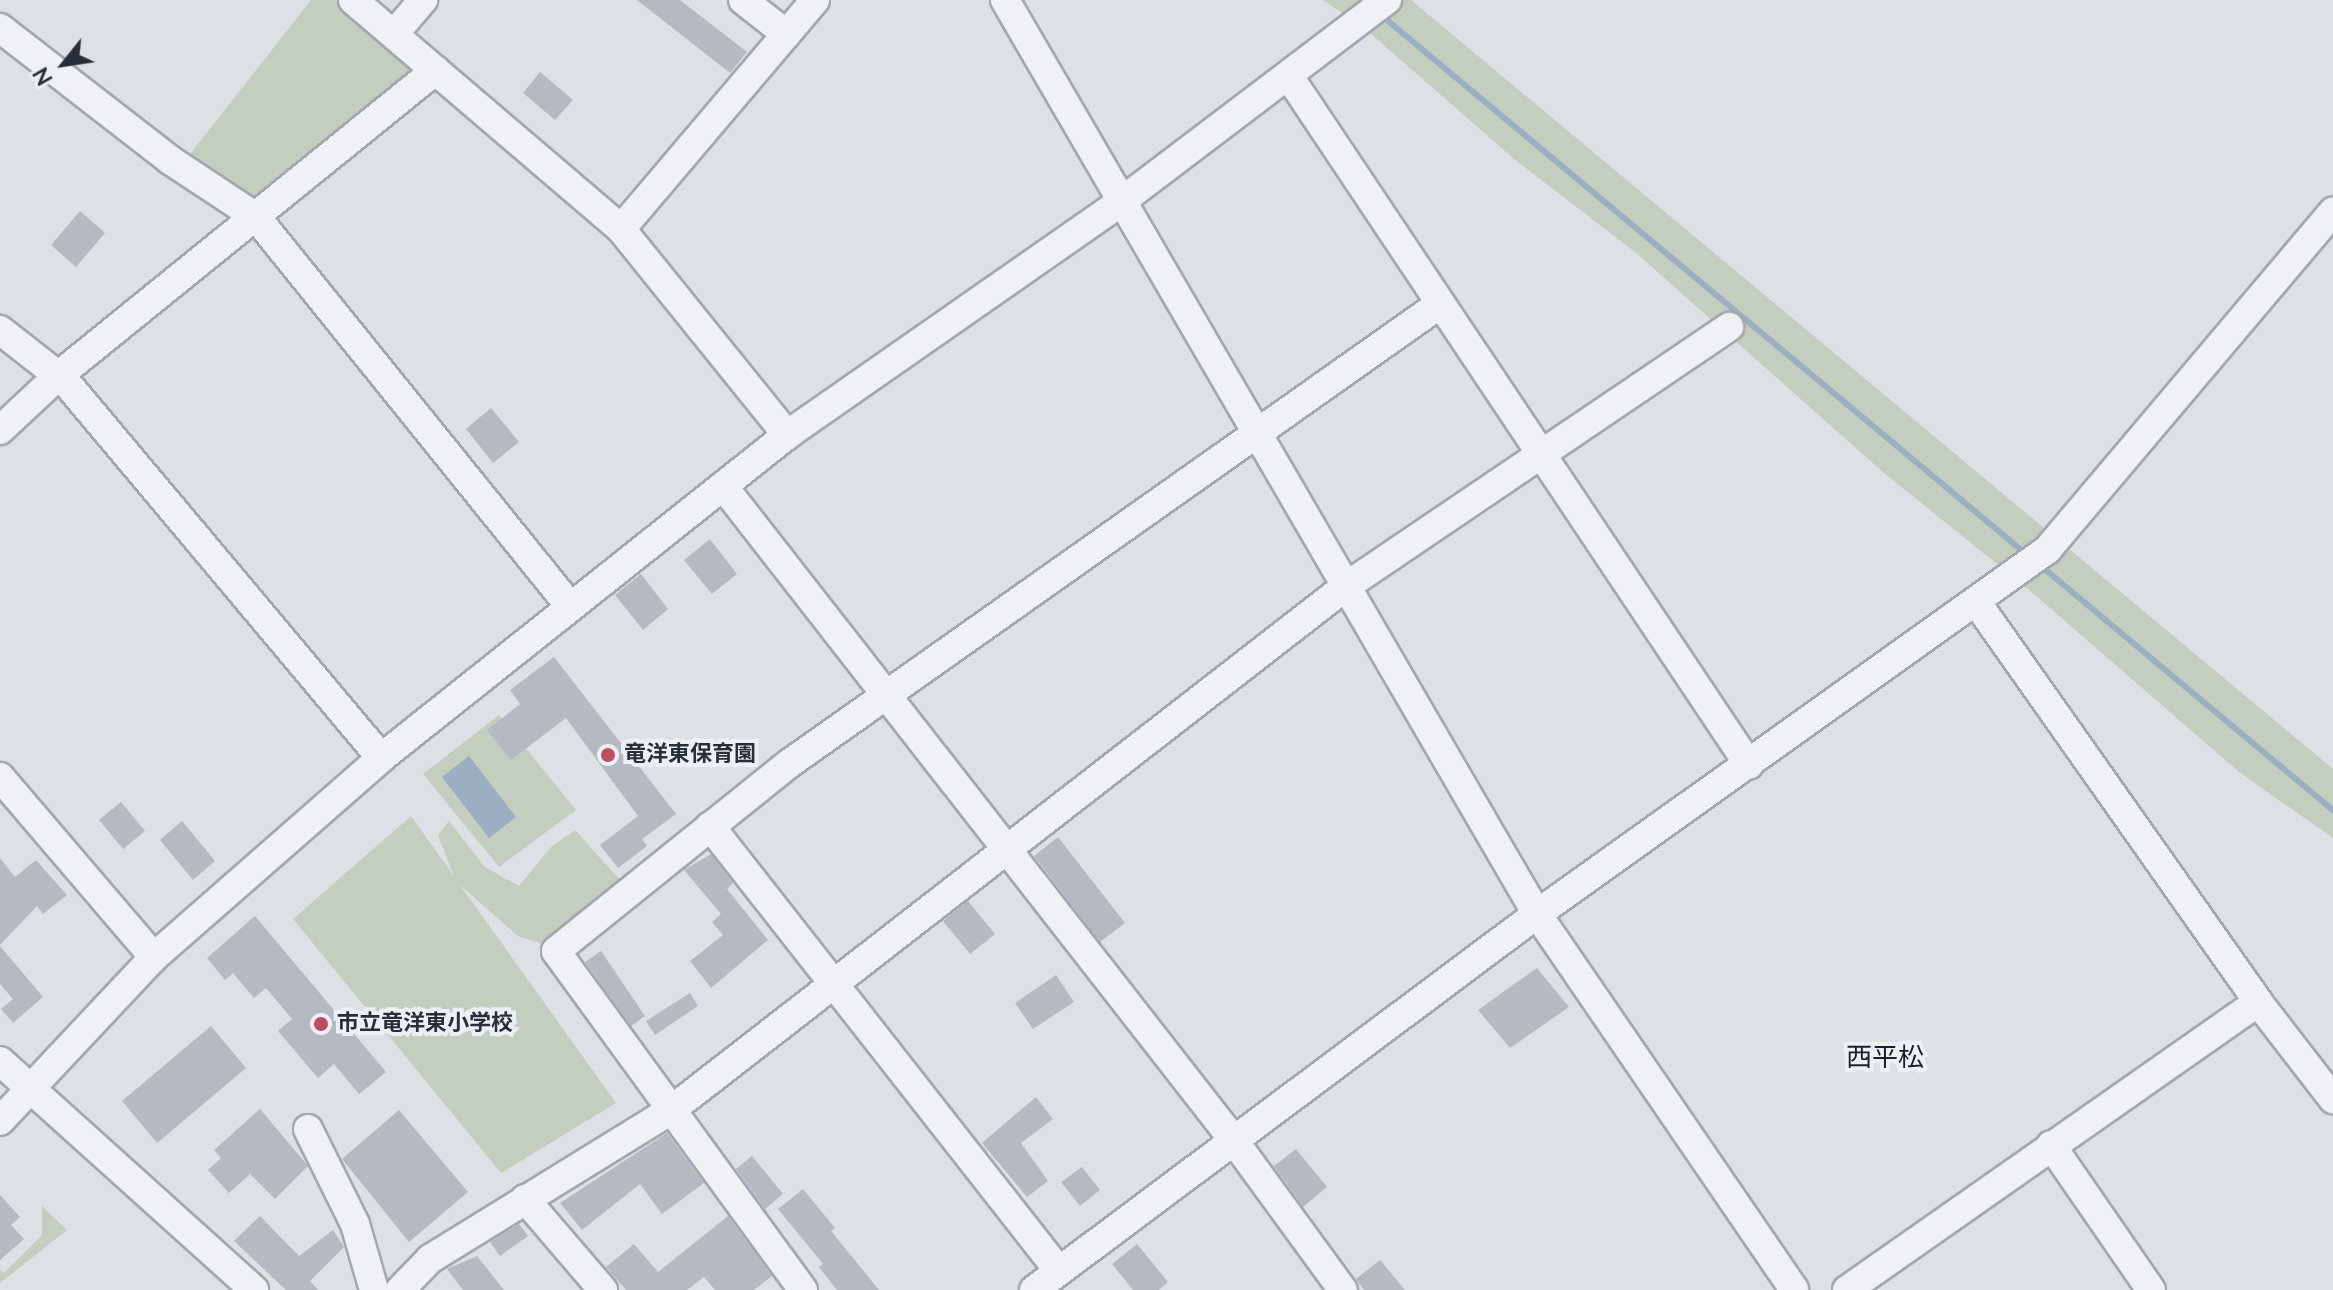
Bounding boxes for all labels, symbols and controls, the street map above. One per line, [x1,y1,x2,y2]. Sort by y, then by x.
north arrow [24,24,104,104]
text: N [26,61,60,91]
place label: 竜洋東保育園 [624,742,756,768]
marker: 竜洋東保育園 [599,746,617,764]
place label: 市立竜洋東小学校 [337,1011,513,1037]
marker: 市立竜洋東小学校 [312,1015,330,1033]
district label: 西平松 [1846,1042,1924,1074]

